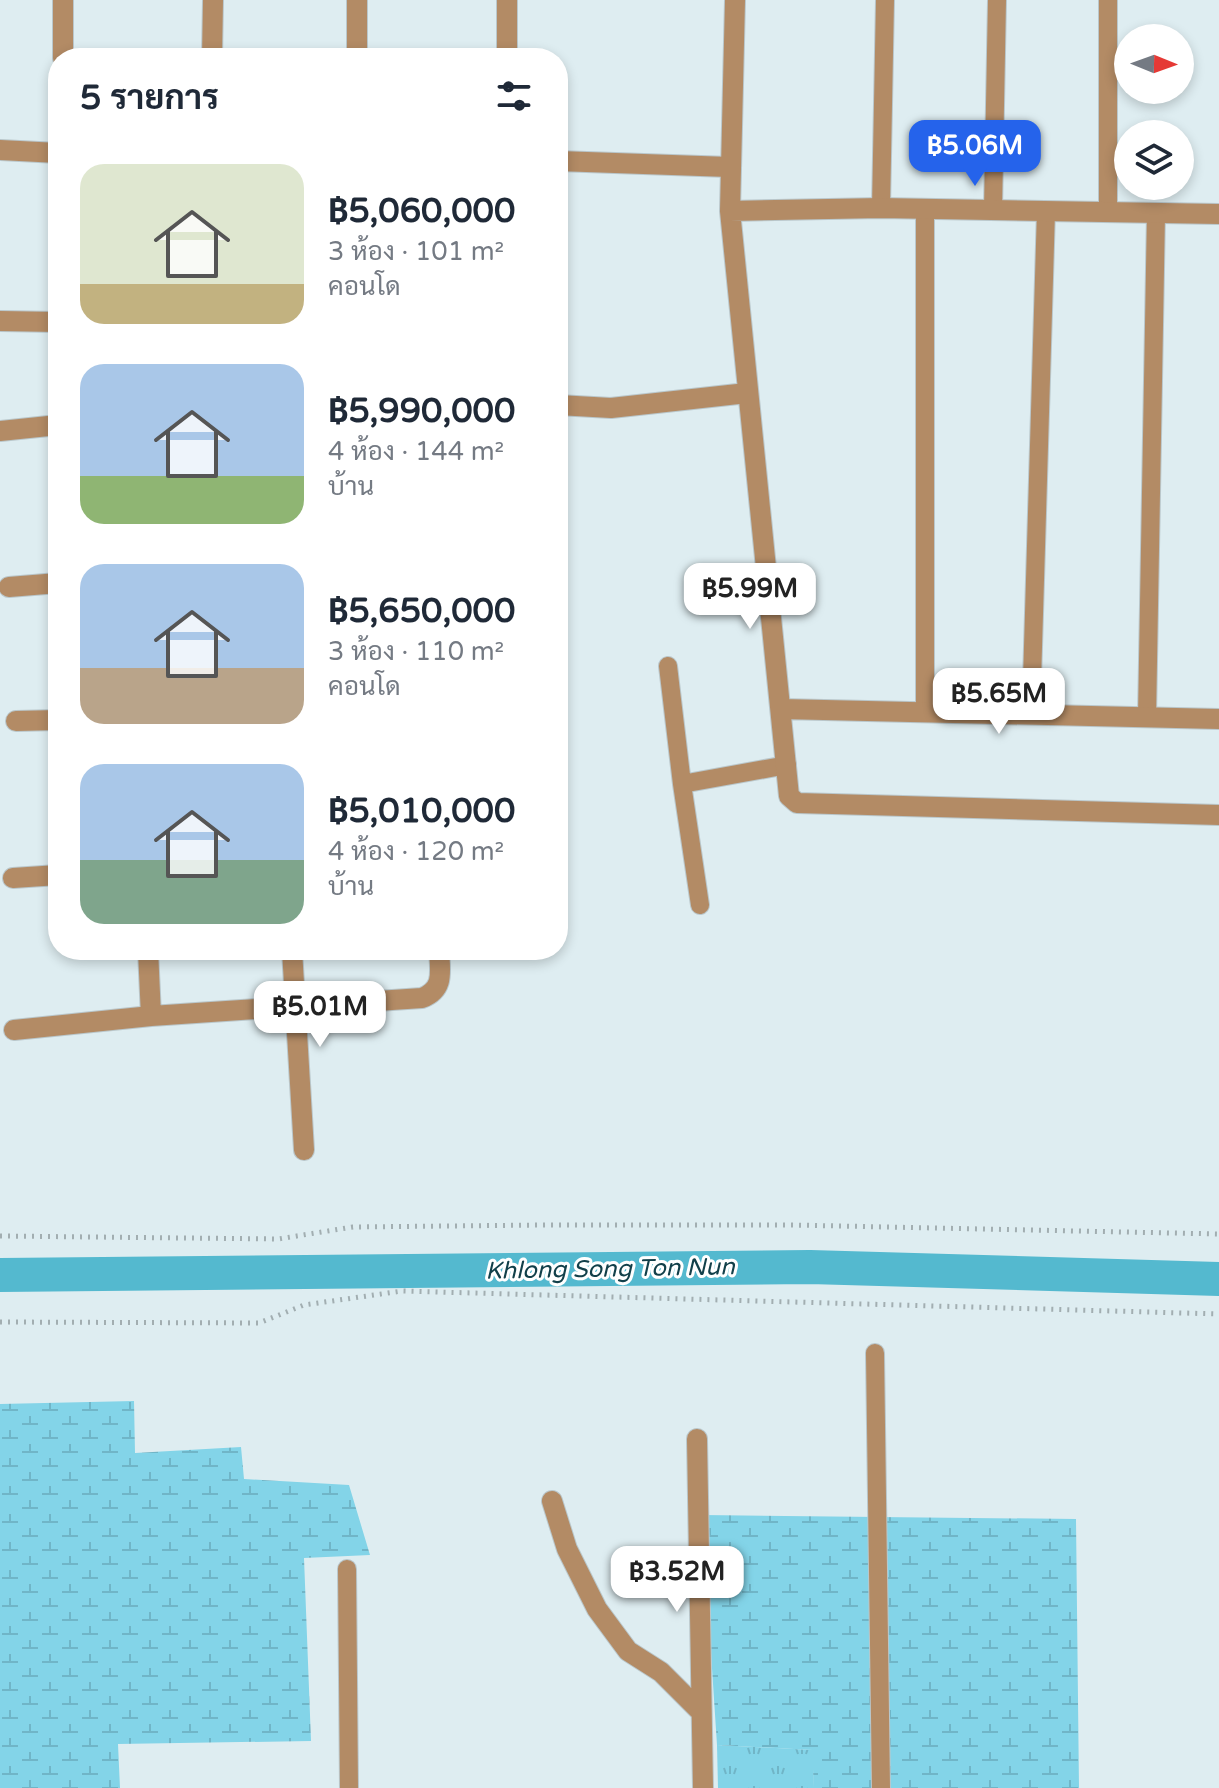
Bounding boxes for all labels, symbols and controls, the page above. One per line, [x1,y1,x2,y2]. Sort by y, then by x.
north arrow [1114,24,1194,104]
map controls [1114,24,1194,200]
icon: filters [492,74,536,118]
text: 5 รายการ [80,78,219,119]
pin: ฿5.06M [910,120,1040,188]
button: layers [1114,120,1194,200]
text: ฿5.06M [927,130,1023,161]
text: ฿5,060,000 [328,191,515,232]
icon: home [144,196,240,292]
text: 3 ห้อง · 101 m² [328,236,504,267]
text: คอนโด [328,271,401,302]
text: ฿5,990,000 [328,391,515,432]
icon: home [144,396,240,492]
text: 4 ห้อง · 144 m² [328,436,504,467]
text: บ้าน [328,471,374,502]
pin: ฿5.99M [685,563,815,631]
text: ฿5.99M [702,573,798,604]
text: ฿5,650,000 [328,591,515,632]
icon: home [144,596,240,692]
text: 3 ห้อง · 110 m² [328,636,504,667]
pin: ฿5.65M [934,668,1064,736]
text: คอนโด [328,671,401,702]
text: ฿5.65M [951,678,1047,709]
text: ฿5,010,000 [328,791,515,832]
icon: home [144,796,240,892]
text: 4 ห้อง · 120 m² [328,836,504,867]
text: บ้าน [328,871,374,902]
pin: ฿5.01M [255,981,385,1049]
text: ฿5.01M [272,991,368,1022]
water label: Khlong Song Ton Nun [485,1252,736,1286]
pin: ฿3.52M [612,1546,742,1614]
text: ฿3.52M [629,1556,725,1587]

